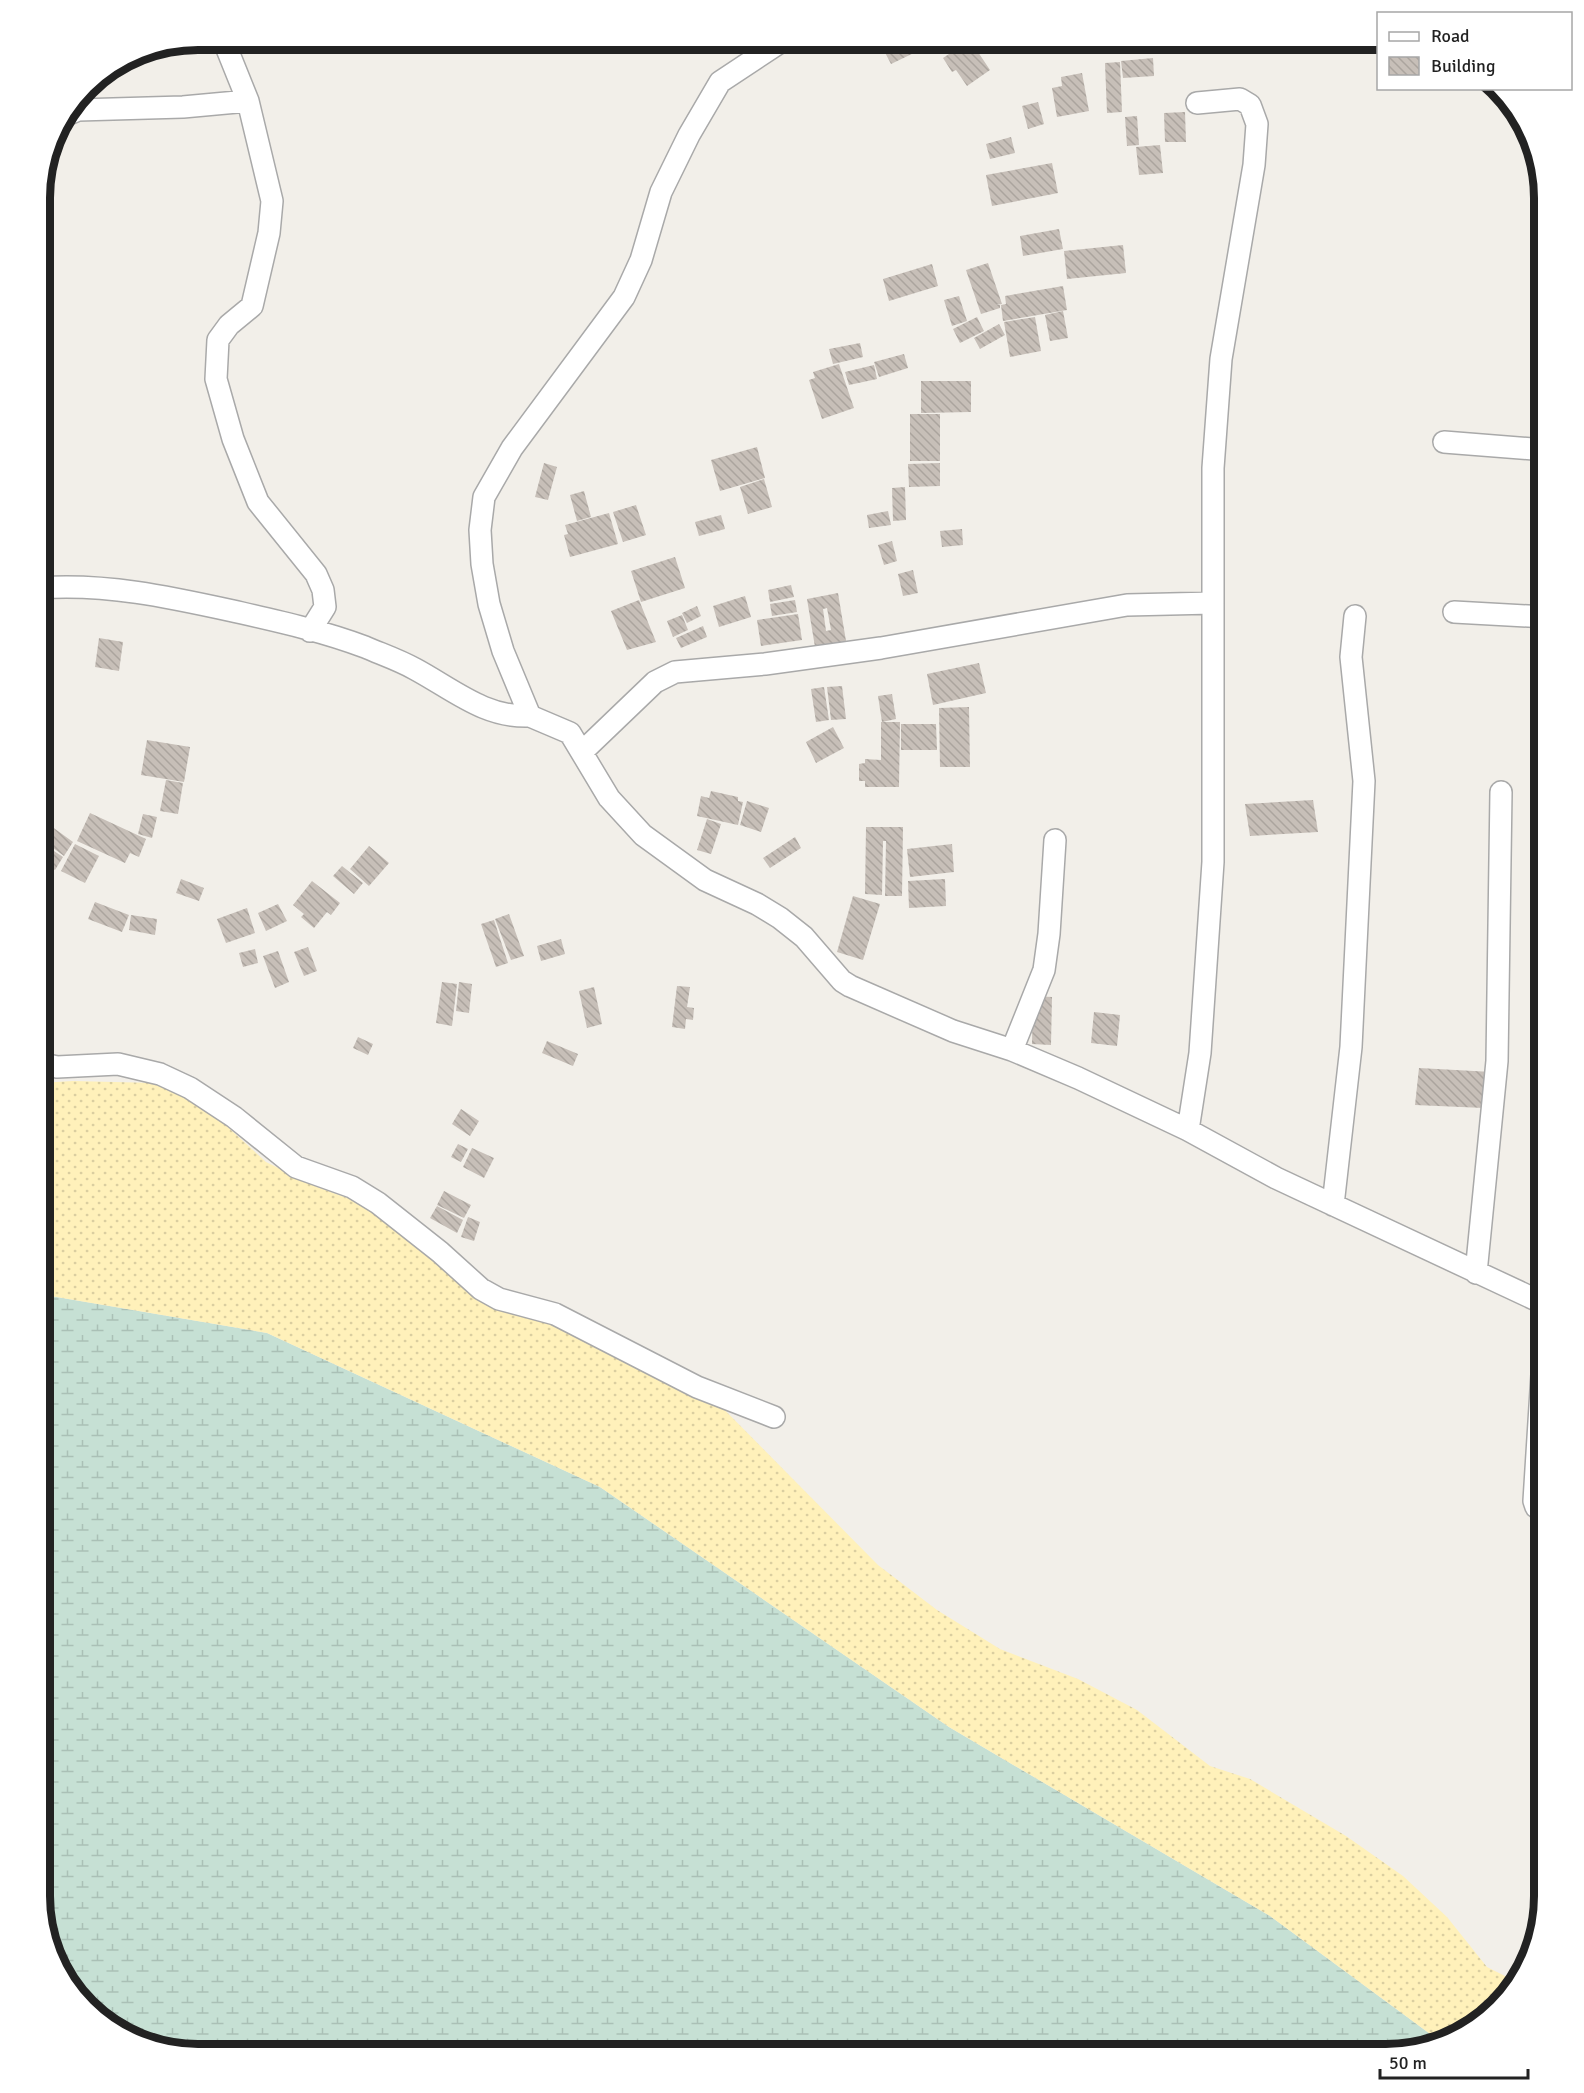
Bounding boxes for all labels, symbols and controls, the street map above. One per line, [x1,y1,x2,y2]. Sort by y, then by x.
legend [1377,12,1572,90]
text: Road [1431,25,1470,47]
text: Building [1431,55,1495,77]
scale bar [1380,2042,1528,2080]
text: 50 m [1389,2052,1427,2074]

